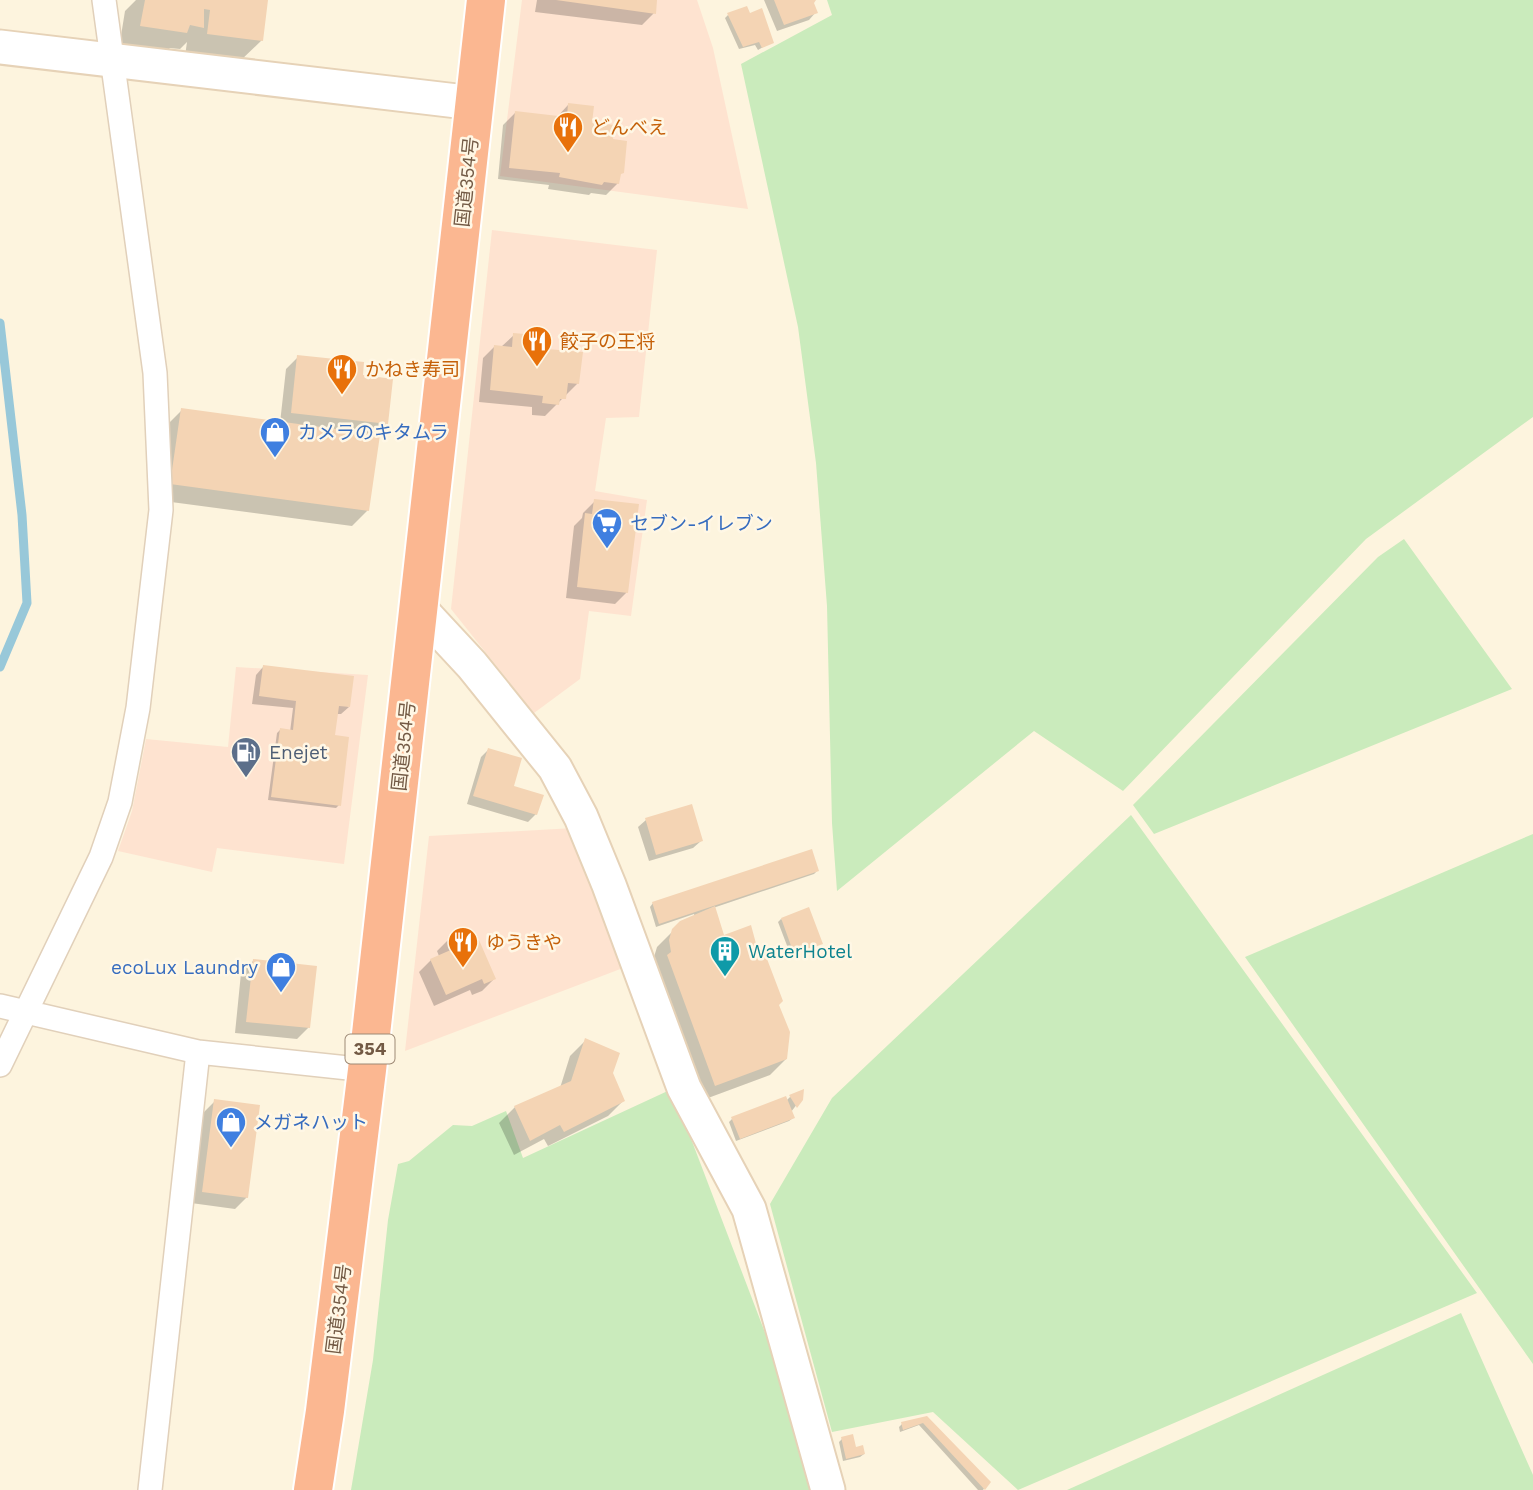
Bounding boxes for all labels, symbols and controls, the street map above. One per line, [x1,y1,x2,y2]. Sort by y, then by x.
restaurant icon: どんべえ [551,110,585,154]
place label: どんべえ [591,116,667,139]
street label: 国道354号 [450,136,483,228]
restaurant icon: 餃子の王将 [520,324,554,368]
place label: 餃子の王将 [560,330,655,353]
restaurant icon: かねき寿司 [325,352,359,396]
place label: かねき寿司 [365,358,460,381]
shop icon: カメラのキタムラ [258,415,292,459]
place label: カメラのキタムラ [298,421,449,444]
supermarket icon: セブン-イレブン [590,506,624,550]
place label: セブン-イレブン [630,512,773,535]
street label: 国道354号 [387,700,420,792]
fuel station icon: Enejet [229,735,263,779]
place label: Enejet [269,741,328,764]
restaurant icon: ゆうきや [446,925,480,969]
place label: ゆうきや [486,931,562,954]
building icon: WaterHotel [708,934,742,978]
place label: WaterHotel [748,940,852,963]
shop icon: ecoLux Laundry [264,950,298,994]
place label: ecoLux Laundry [111,956,258,979]
road number: 354 [346,1034,394,1064]
shop icon: メガネハット [214,1105,248,1149]
place label: メガネハット [254,1111,368,1134]
street label: 国道354号 [322,1263,355,1355]

